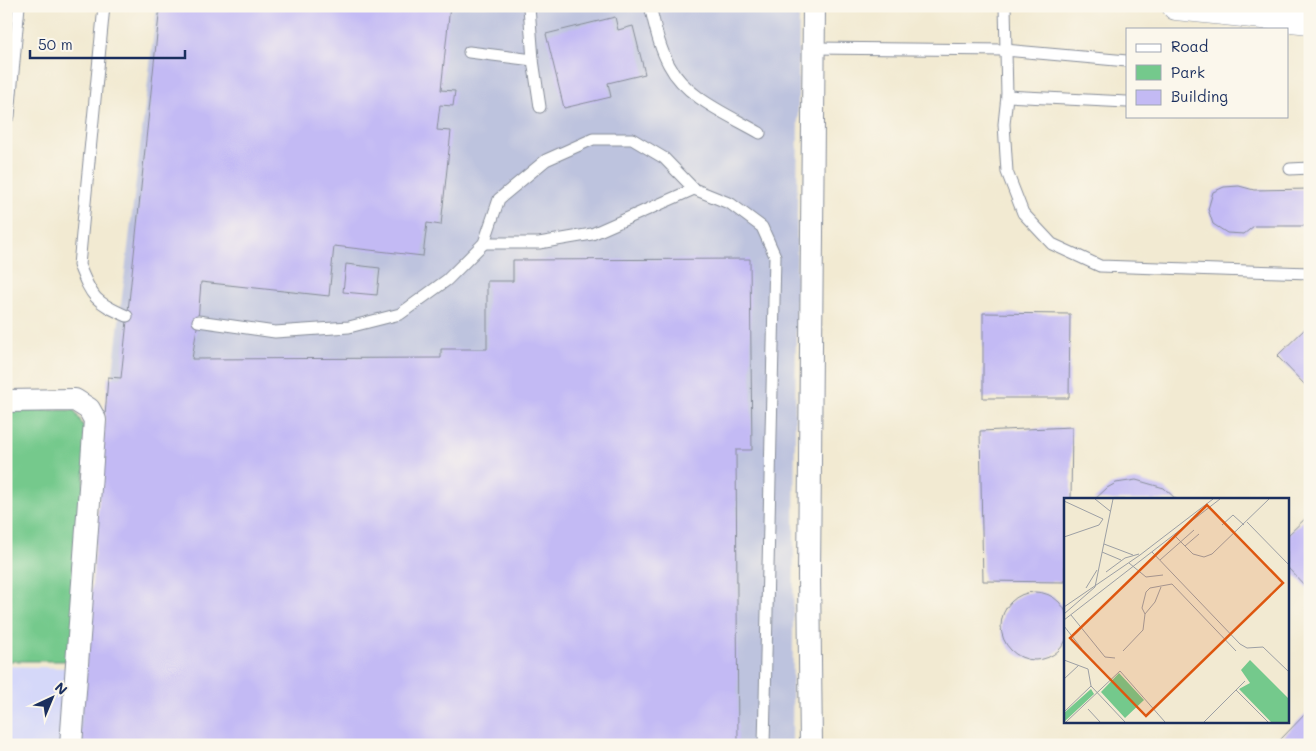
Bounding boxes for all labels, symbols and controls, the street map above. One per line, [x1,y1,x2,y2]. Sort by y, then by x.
scale bar [30,28,185,60]
legend [1126,28,1288,118]
text: 50 m [38,34,73,54]
text: Road [1171,36,1208,56]
text: Park [1171,62,1205,82]
text: Building [1171,86,1228,106]
inset map [1064,498,1288,724]
north arrow [28,674,78,724]
text: N [51,678,72,699]

